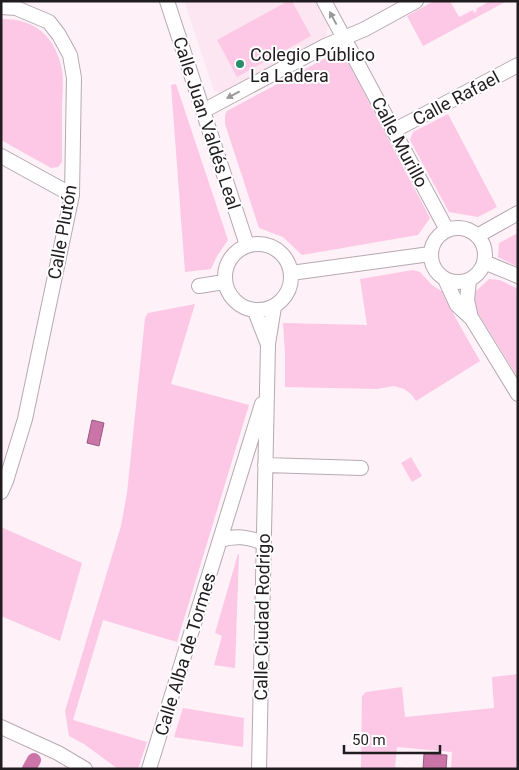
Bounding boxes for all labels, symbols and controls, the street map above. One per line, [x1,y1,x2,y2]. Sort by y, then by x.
one-way arrow [328,11,337,25]
street label: Calle Juan Valdés Leal [169,34,245,212]
place label: Colegio Público La Ladera [250,44,375,86]
marker: Colegio Público La Ladera [234,58,246,70]
street label: Calle Rafael [409,66,503,130]
one-way arrow [226,91,240,99]
street label: Calle Murillo [367,93,433,191]
street label: Calle Plutón [43,183,81,281]
street label: Calle Ciudad Rodrigo [250,533,274,701]
street label: Calle Alba de Tormes [150,570,220,738]
scale bar [344,722,440,754]
text: 50 m [352,731,386,749]

